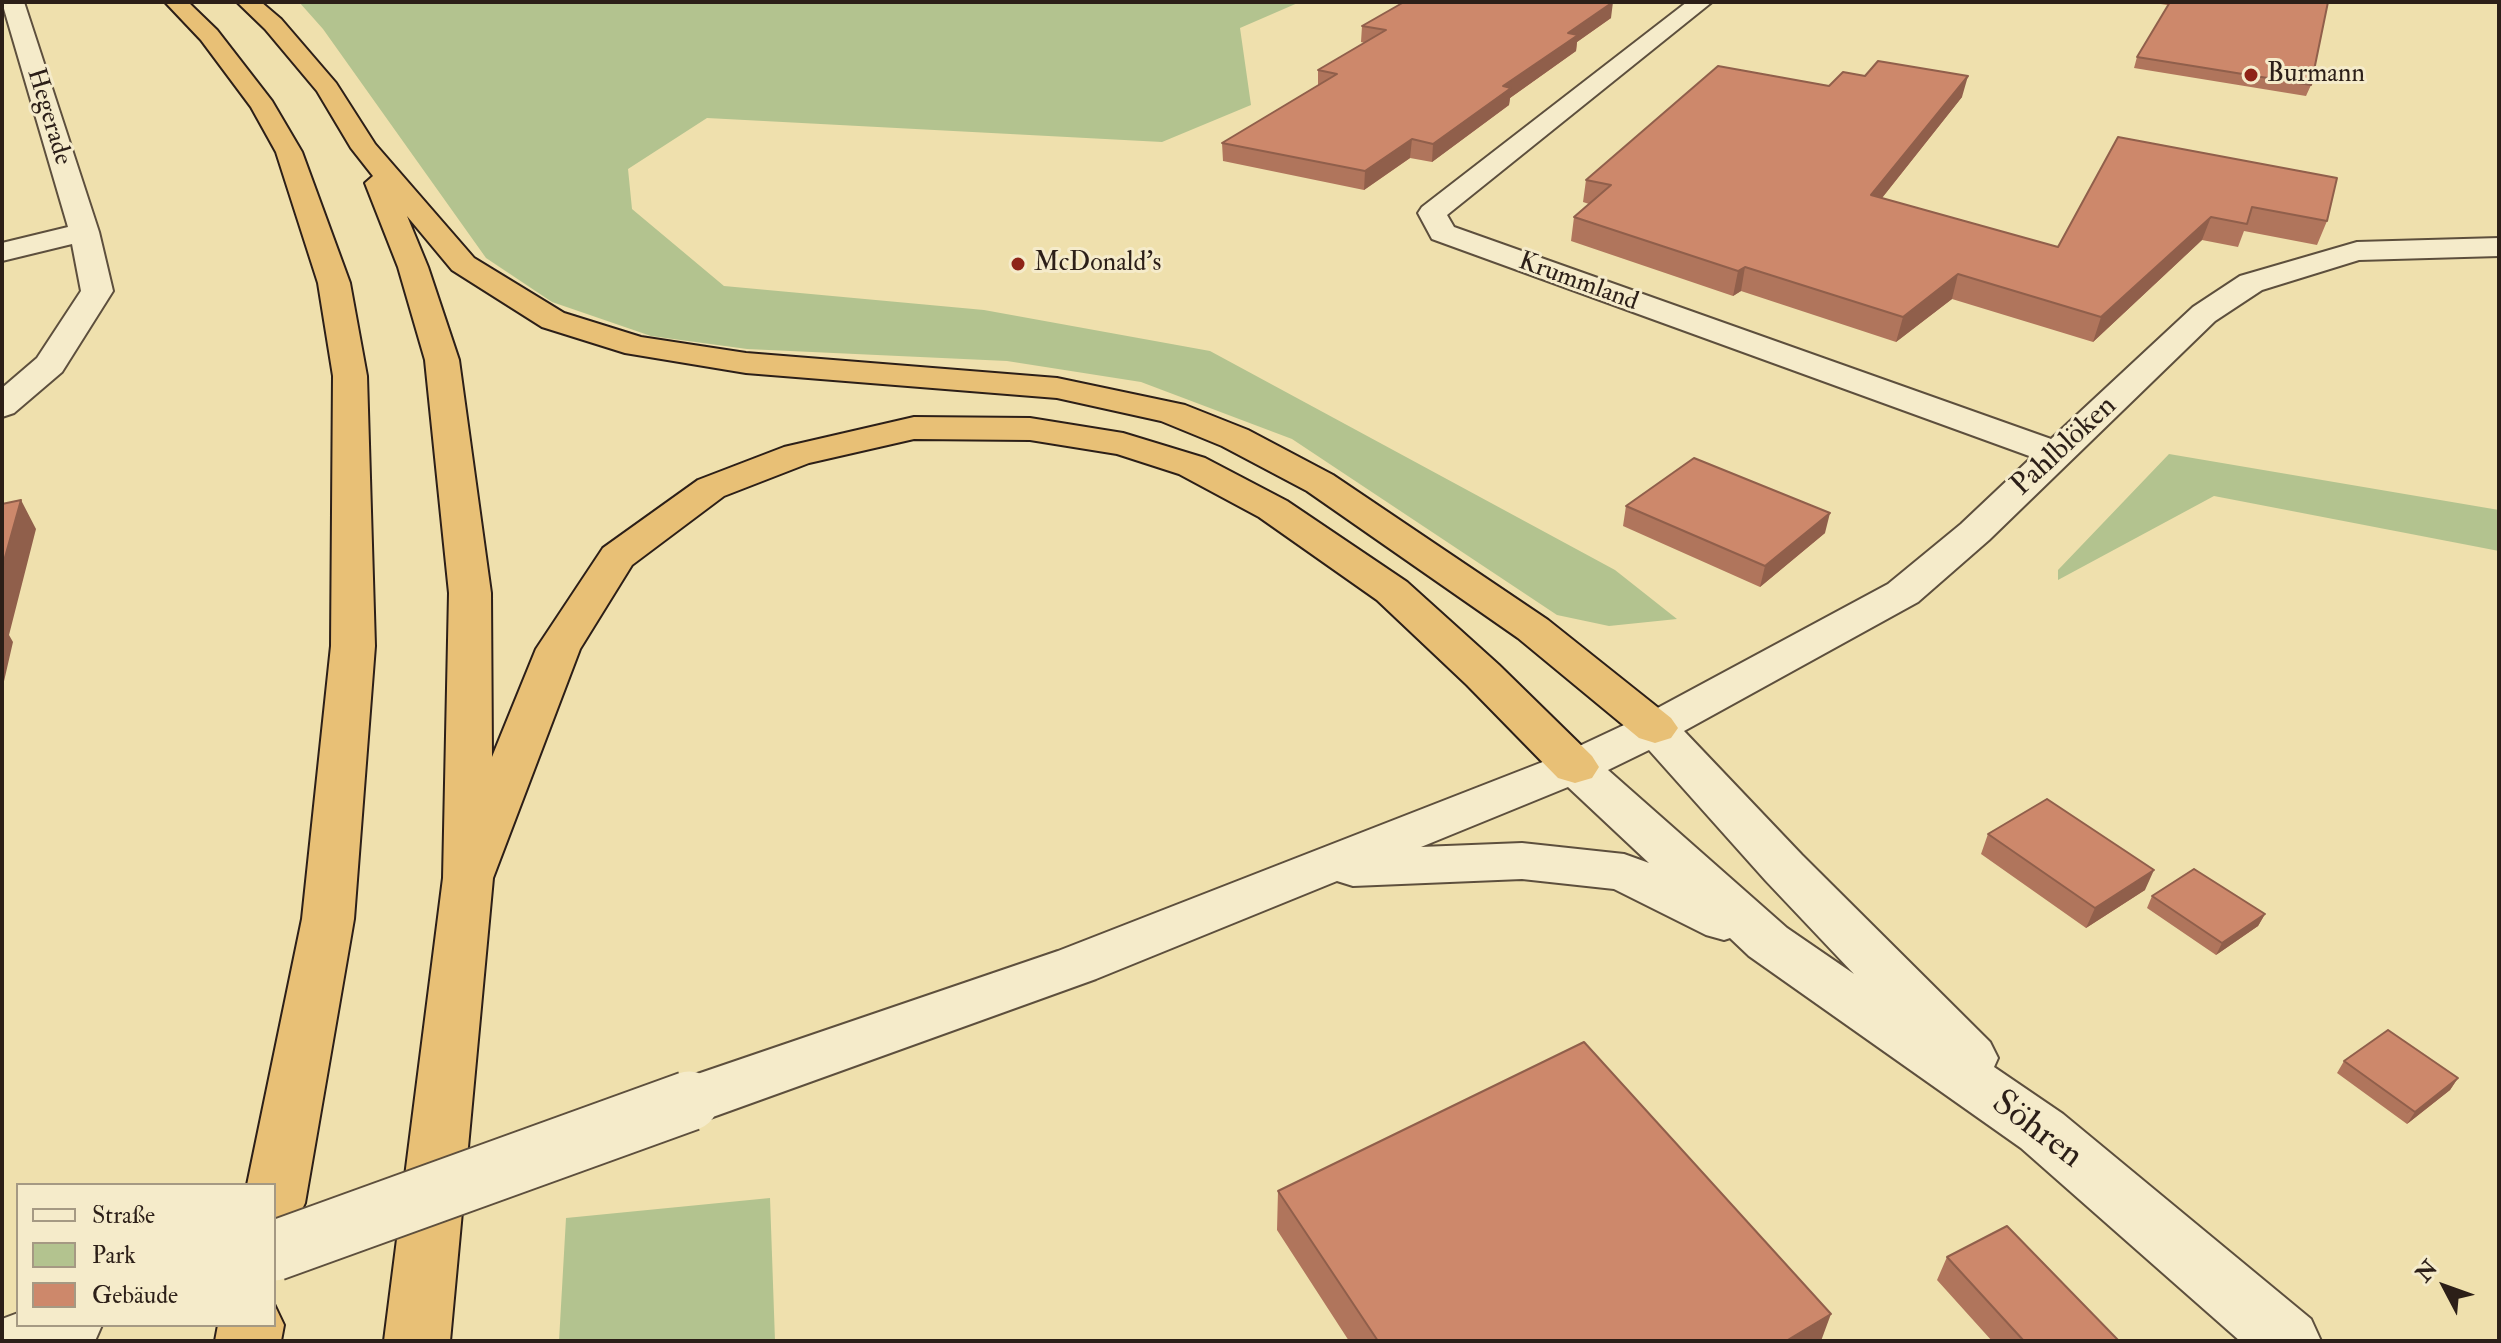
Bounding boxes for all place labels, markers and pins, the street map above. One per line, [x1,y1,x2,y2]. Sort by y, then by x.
place label: Burmann [2267,59,2365,91]
marker: Burmann [2242,66,2260,84]
place label: McDonald's [1034,248,1161,280]
marker: McDonald's [1009,255,1027,273]

